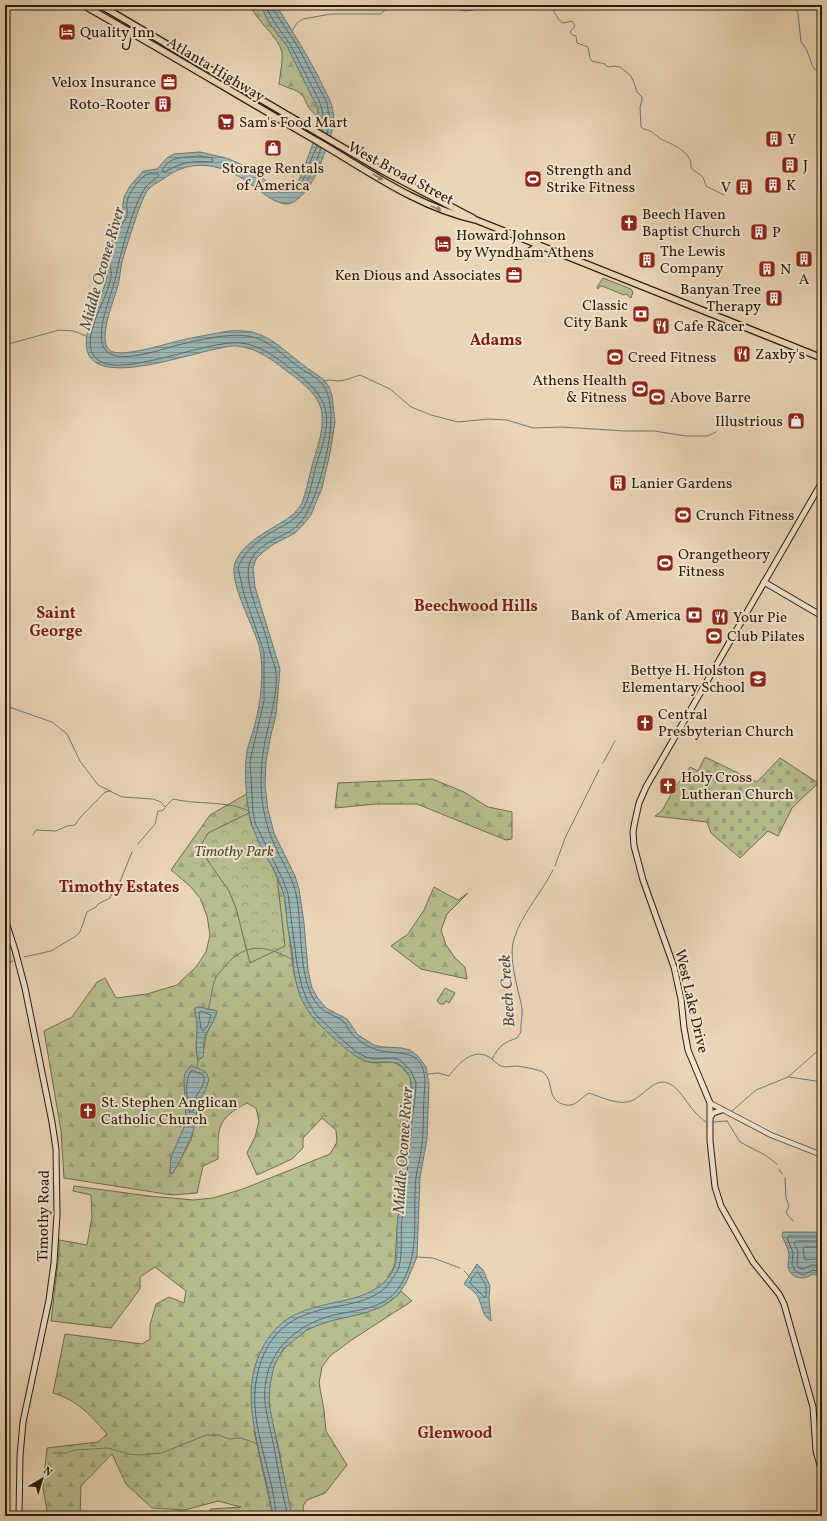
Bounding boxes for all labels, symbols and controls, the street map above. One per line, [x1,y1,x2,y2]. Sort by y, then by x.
hotel icon: Quality Inn [57,22,77,42]
place label: Quality Inn [80,23,155,44]
street label: Atlanta Highway [162,33,268,108]
office icon: Velox Insurance [159,72,179,92]
place label: Velox Insurance [51,73,156,94]
building icon: Roto-Rooter [153,94,173,114]
place label: Roto-Rooter [69,95,150,116]
supermarket icon: Sam's Food Mart [216,112,236,132]
place label: Sam's Food Mart [239,113,348,134]
building icon: Y [764,129,784,149]
place label: Y [787,130,797,151]
street label: West Broad Street [343,137,457,211]
shop icon: Storage Rentals of America [263,138,283,158]
building icon: J [780,155,800,175]
place label: J [803,156,808,177]
place label: Storage Rentals of America [222,159,324,197]
place label: Strength and Strike Fitness [546,161,635,199]
sports icon: Strength and Strike Fitness [523,169,543,189]
one-way arrow [372,174,384,181]
building icon: K [763,175,783,195]
place label: K [786,176,796,197]
building icon: V [734,177,754,197]
place label: V [721,178,731,199]
water label: Middle Oconee River [75,203,131,334]
one-way arrow [431,205,442,211]
place label: Beech Haven Baptist Church [642,205,741,243]
church icon: Beech Haven Baptist Church [619,213,639,233]
building icon: P [749,222,769,242]
place label: P [772,223,781,244]
place label: Howard Johnson by Wyndham Athens [456,226,594,264]
hotel icon: Howard Johnson by Wyndham Athens [433,234,453,254]
place label: The Lewis Company [660,242,725,280]
building icon: A [794,249,814,269]
building icon: The Lewis Company [637,250,657,270]
building icon: N [757,259,777,279]
place label: N [780,260,791,281]
office icon: Ken Dious and Associates [504,265,524,285]
place label: Ken Dious and Associates [335,266,501,287]
place label: A [799,270,810,291]
place label: Banyan Tree Therapy [680,280,761,318]
building icon: Banyan Tree Therapy [764,288,784,308]
place label: Classic City Bank [564,296,628,334]
bank icon: Classic City Bank [631,304,651,324]
restaurant icon: Cafe Racer [651,316,671,336]
place label: Cafe Racer [674,317,744,338]
district label: Adams [470,330,522,352]
restaurant icon: Zaxby's [732,344,752,364]
place label: Zaxby's [755,345,805,366]
sports icon: Creed Fitness [605,347,625,367]
place label: Creed Fitness [628,348,716,369]
place label: Athens Health & Fitness [532,371,627,409]
sports icon: Athens Health & Fitness [630,379,650,399]
sports icon: Above Barre [647,387,667,407]
place label: Above Barre [670,388,751,409]
shop icon: Illustrious [786,411,806,431]
place label: Illustrious [715,412,783,433]
building icon: Lanier Gardens [608,473,628,493]
place label: Lanier Gardens [631,474,732,495]
sports icon: Crunch Fitness [673,505,693,525]
place label: Crunch Fitness [696,506,794,527]
place label: Orangetheory Fitness [678,545,770,583]
sports icon: Orangetheory Fitness [655,553,675,573]
district label: Beechwood Hills [414,596,538,618]
district label: Saint George [29,603,83,643]
bank icon: Bank of America [684,605,704,625]
place label: Bank of America [571,606,681,627]
restaurant icon: Your Pie [710,607,730,627]
place label: Your Pie [733,608,787,629]
sports icon: Club Pilates [704,626,724,646]
place label: Club Pilates [727,627,805,648]
place label: Bettye H. Holston Elementary School [622,661,745,699]
school or university icon: Bettye H. Holston Elementary School [748,669,768,689]
place label: Central Presbyterian Church [658,705,794,743]
church icon: Central Presbyterian Church [635,713,655,733]
place label: Holy Cross Lutheran Church [681,768,794,806]
church icon: Holy Cross Lutheran Church [658,776,678,796]
park label: Timothy Park [194,842,274,863]
district label: Timothy Estates [59,877,179,899]
street label: West Lake Drive [668,947,713,1055]
water label: Beech Creek [494,953,521,1028]
water label: Middle Oconee River [389,1085,419,1215]
place label: St. Stephen Anglican Catholic Church [101,1093,237,1131]
church icon: St. Stephen Anglican Catholic Church [78,1101,98,1121]
street label: Timothy Road [33,1170,56,1262]
district label: Glenwood [417,1423,493,1445]
north arrow [22,1459,62,1499]
text: N [39,1464,55,1481]

